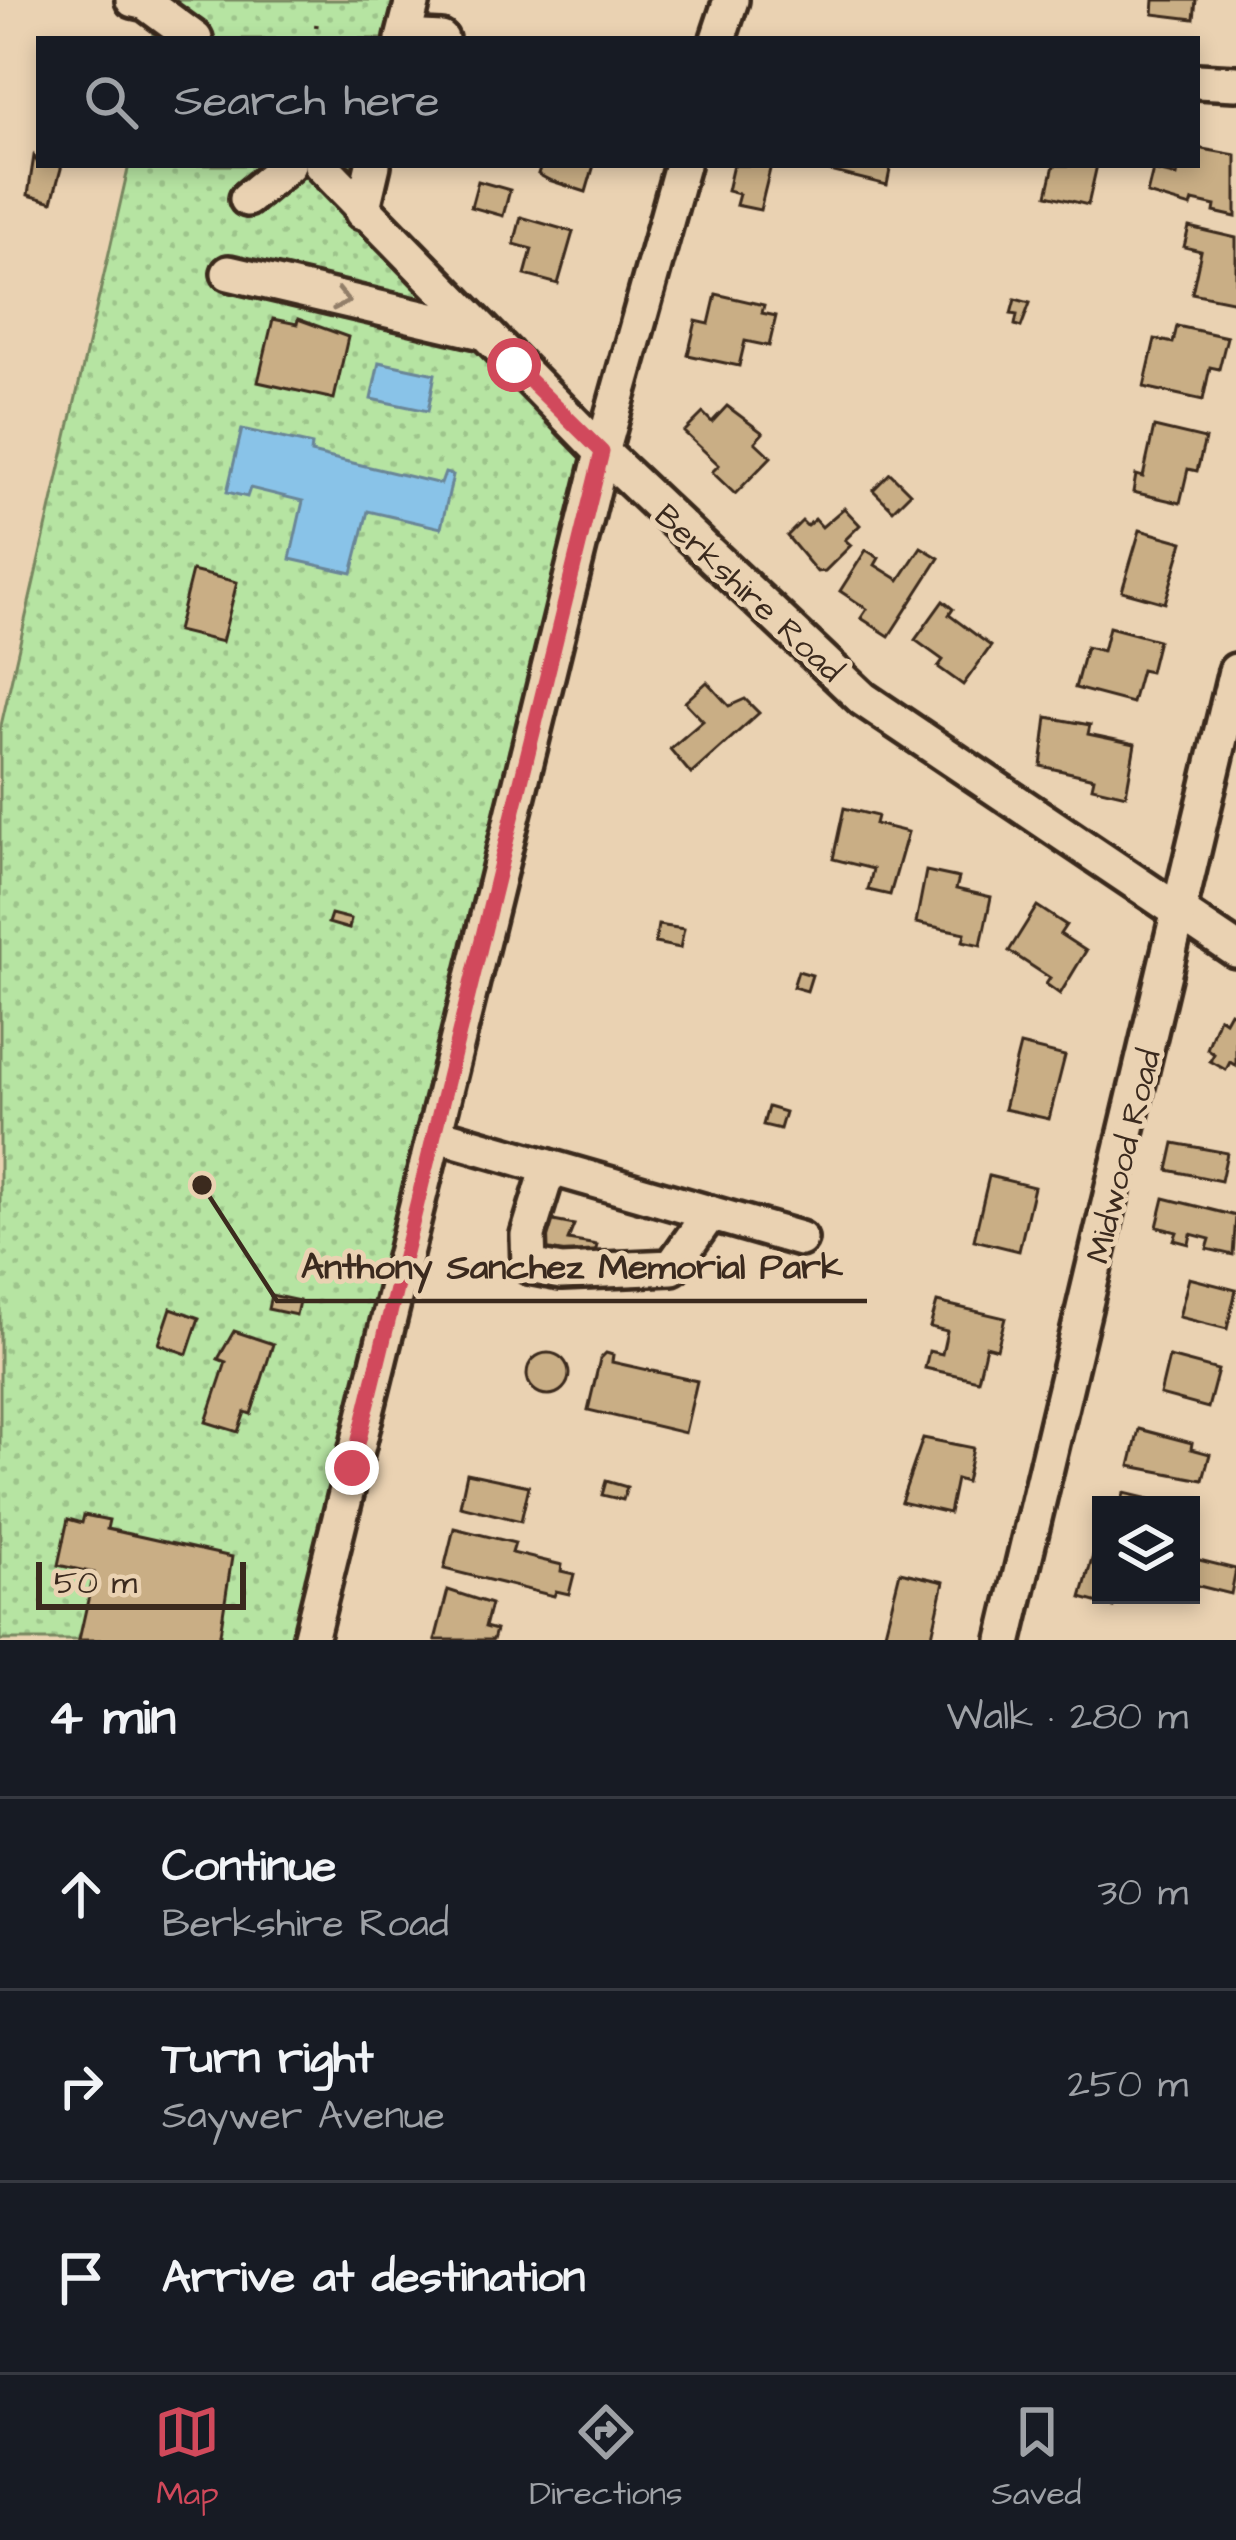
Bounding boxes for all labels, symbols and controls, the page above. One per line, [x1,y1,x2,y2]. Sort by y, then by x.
search box [36,36,1200,168]
icon: search [78,69,144,135]
text: Search here [174,71,440,133]
one-way arrow [332,286,352,311]
route start [487,338,541,392]
street label: Berkshire Road [644,494,853,693]
street label: Midwood Road [1075,1045,1173,1268]
callout: Anthony Sanchez Memorial Park [277,1229,867,1301]
text: Anthony Sanchez Memorial Park [301,1242,844,1294]
route end [325,1441,379,1495]
map controls [1092,1496,1200,1604]
button: layers [1092,1496,1200,1604]
scale bar [36,1556,246,1609]
text: 50 m [54,1560,137,1606]
text: 4 min [48,1683,176,1754]
text: Walk · 280 m [946,1691,1188,1745]
text: Continue [162,1836,336,1898]
icon: ahead [48,1861,114,1927]
text: 30 m [1098,1867,1188,1921]
text: Berkshire Road [162,1898,449,1952]
text: Turn right [162,2028,374,2090]
icon: right [48,2053,114,2119]
text: 250 m [1067,2059,1188,2113]
text: Saywer Avenue [162,2090,445,2144]
icon: arrive [48,2245,114,2311]
text: Arrive at destination [162,2247,585,2309]
tab: Map [154,2399,220,2517]
tab: Directions [529,2399,683,2517]
tab: Saved [992,2399,1082,2517]

